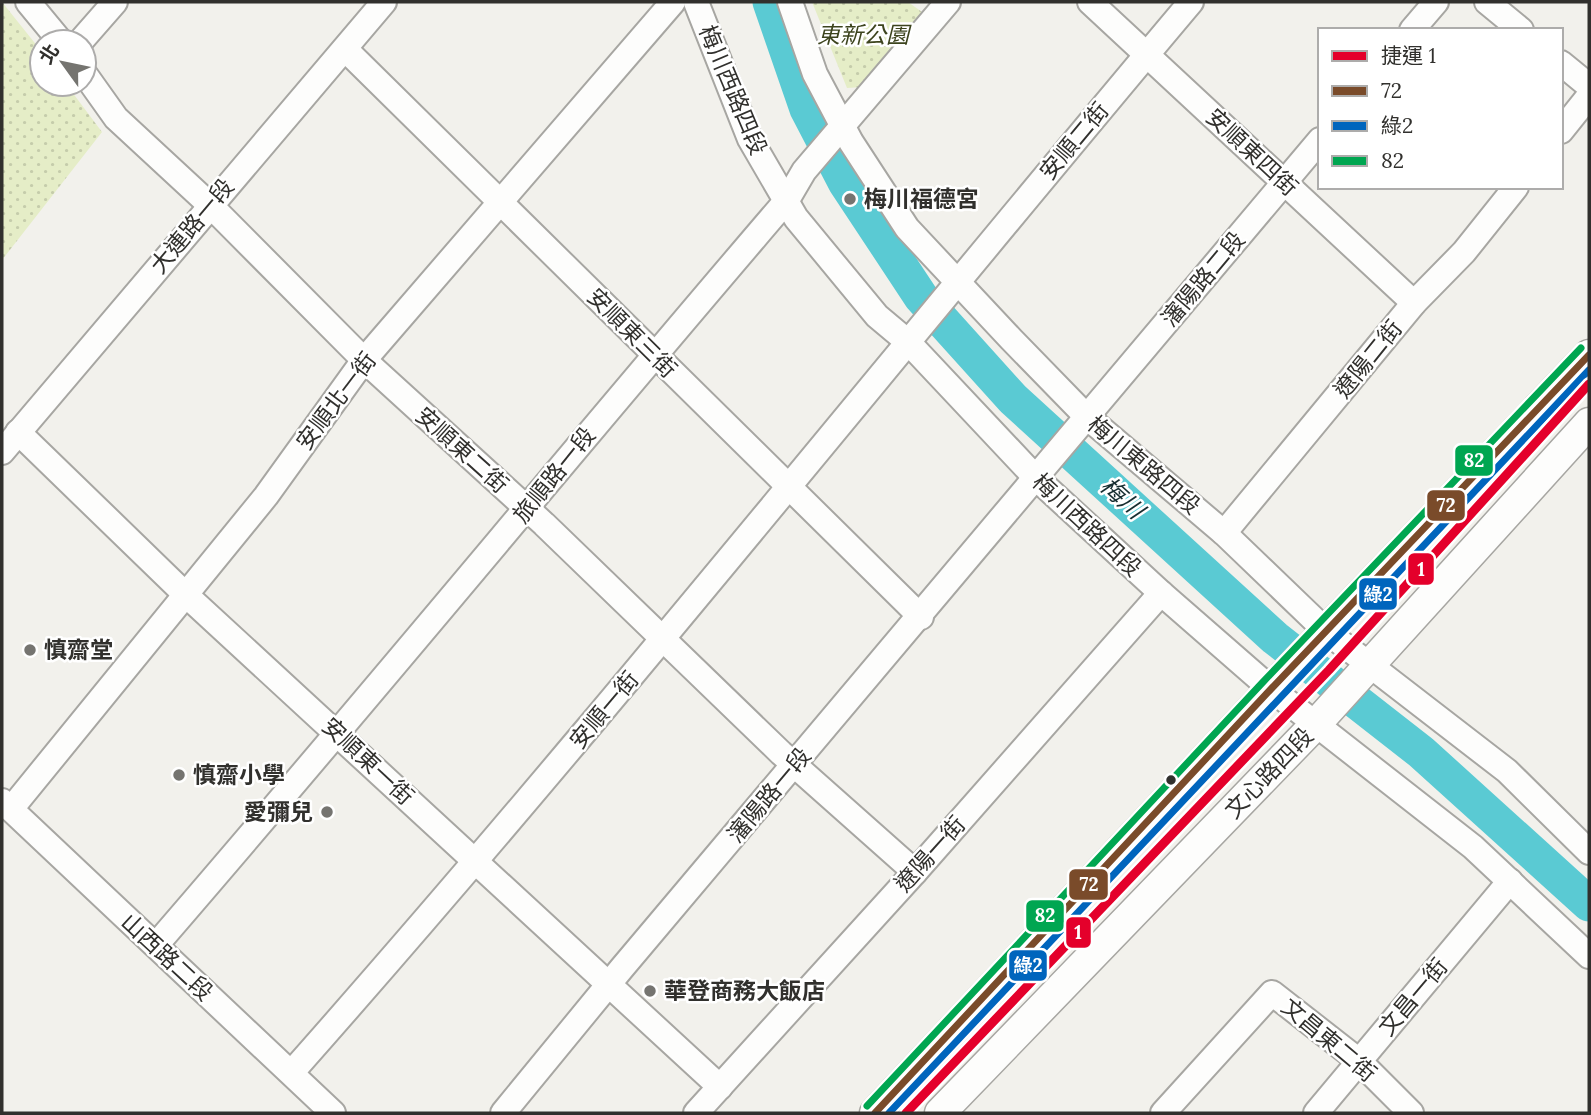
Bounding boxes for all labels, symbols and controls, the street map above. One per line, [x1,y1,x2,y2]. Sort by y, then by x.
park label: 東新公園 [817,20,912,49]
street label: 梅川西路四段 [693,21,774,159]
north arrow [28,28,98,98]
legend [1318,28,1563,189]
text: 北 [34,39,64,68]
text: 捷運 1 [1381,42,1436,69]
text: 72 [1381,77,1402,104]
street label: 安順二街 [1033,96,1114,185]
street label: 安順東四街 [1200,102,1304,201]
text: 綠2 [1381,112,1413,139]
text: 82 [1381,147,1404,174]
street label: 大連路一段 [144,172,240,279]
place label: 梅川福德宮 [864,184,979,213]
marker: 梅川福德宮 [842,191,858,207]
street label: 瀋陽路二段 [1155,225,1251,332]
street label: 安順東三街 [581,282,683,384]
street label: 遼陽二街 [1327,314,1408,404]
street label: 安順北一街 [289,346,382,455]
street label: 安順東二街 [410,400,515,499]
street label: 梅川東路四段 [1082,410,1206,520]
street label: 旅順路一段 [506,421,601,528]
line badge: 82 [1454,444,1494,477]
text: 82 [1464,448,1485,472]
street label: 梅川西路四段 [1027,467,1148,582]
water label: 梅川 [1095,471,1149,525]
line badge: 72 [1426,489,1466,522]
text: 72 [1436,493,1456,517]
line badge: 1 [1407,552,1435,586]
text: 1 [1417,557,1425,581]
line badge: 綠2 [1358,577,1398,611]
text: 綠2 [1363,582,1393,606]
place label: 慎齋堂 [44,635,113,664]
marker: 慎齋堂 [22,642,38,658]
street label: 安順一街 [563,665,644,754]
street label: 安順東一街 [316,711,420,810]
street label: 文心路四段 [1218,721,1319,824]
street label: 瀋陽路一段 [721,741,817,848]
place label: 慎齋小學 [193,760,285,789]
marker: 慎齋小學 [171,767,187,783]
unlabelled marker [1164,773,1178,787]
place label: 愛彌兒 [244,797,313,826]
marker: 愛彌兒 [319,804,335,820]
street label: 遼陽一街 [888,810,971,898]
line badge: 72 [1068,868,1109,901]
text: 72 [1079,872,1099,896]
line badge: 82 [1025,899,1065,933]
text: 82 [1035,903,1056,927]
street label: 山西路二段 [115,907,219,1006]
line badge: 1 [1065,916,1092,949]
text: 1 [1074,920,1082,944]
line badge: 綠2 [1008,949,1048,982]
street label: 文昌一街 [1372,952,1453,1041]
text: 綠2 [1013,953,1043,977]
place label: 華登商務大飯店 [664,976,825,1005]
marker: 華登商務大飯店 [642,983,658,999]
street label: 文昌東二街 [1276,992,1383,1088]

